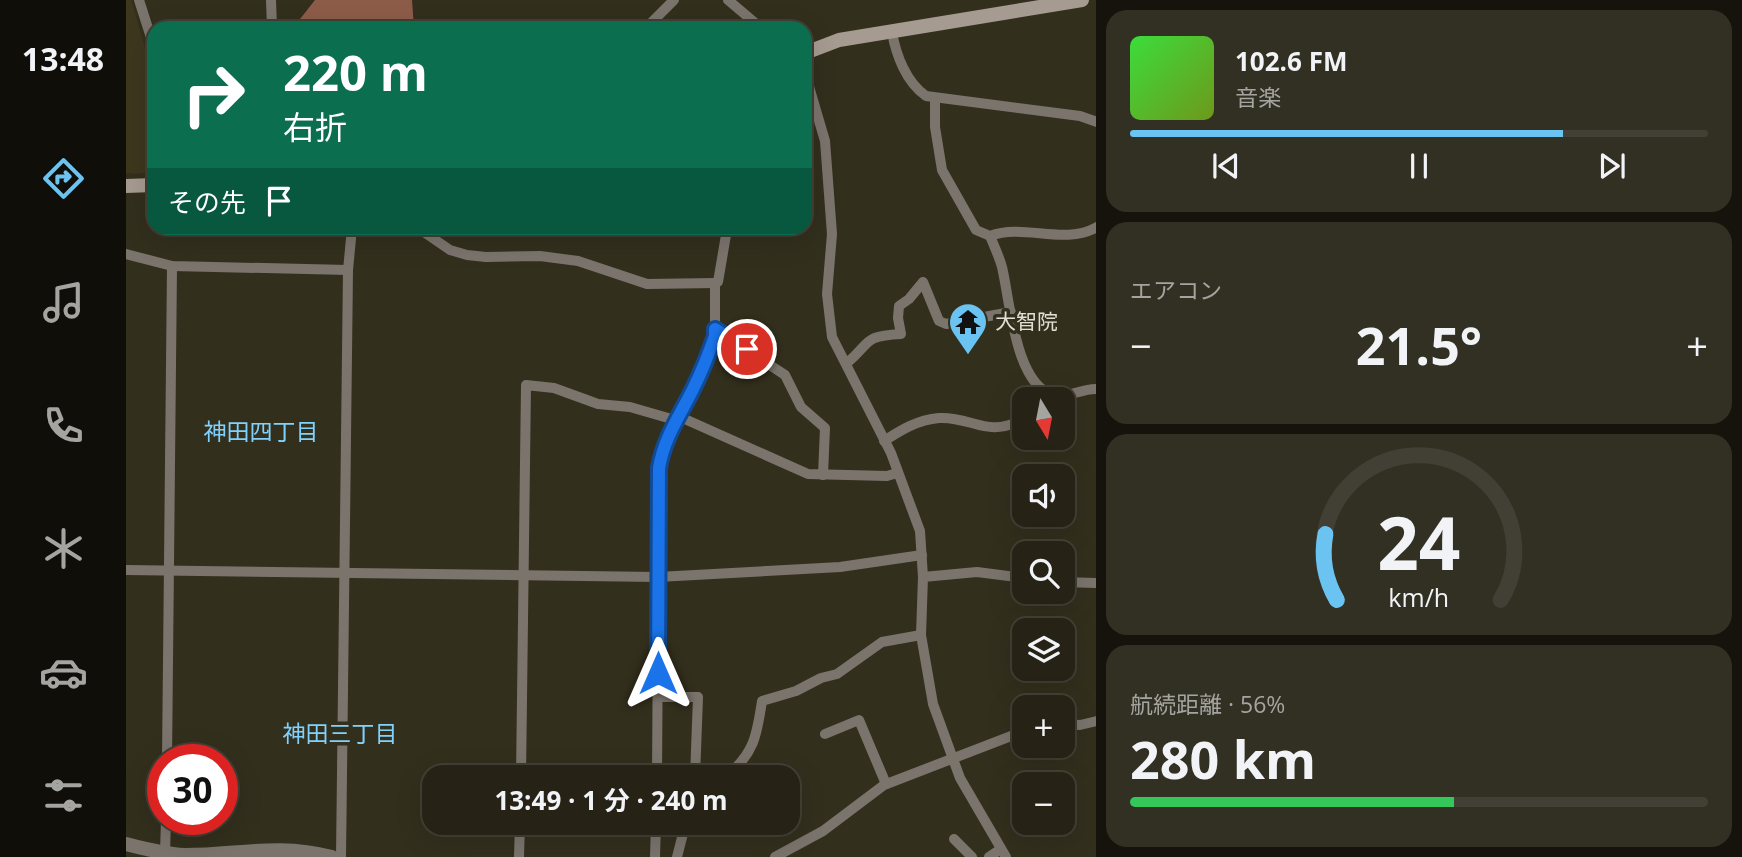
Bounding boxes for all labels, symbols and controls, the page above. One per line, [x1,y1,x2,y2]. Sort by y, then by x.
text: 13:48 [22,37,104,80]
text: 220 m [283,39,428,105]
text: 102.6 FM [1235,43,1347,79]
icon: right [168,49,259,140]
text: 音楽 [1235,81,1281,113]
text: 右折 [283,105,347,148]
icon: previous [1207,147,1245,185]
icon: pause [1400,147,1438,185]
icon: next [1593,147,1631,185]
icon: directions [39,154,88,203]
icon: arrive [260,182,298,220]
text: その先 [168,184,246,220]
text: エアコン [1130,274,1222,306]
icon: music [39,278,88,327]
temple icon: 大智院 [947,301,989,356]
place label: 大智院 [995,307,1058,335]
text: 21.5° [1356,309,1482,380]
pin [717,319,777,379]
text: − [1130,319,1152,371]
text: + [1686,319,1708,371]
icon: arrive [728,330,766,368]
north arrow [1012,387,1074,450]
map controls [1012,387,1075,835]
icon: phone [39,401,88,450]
district label: 神田四丁目 [204,415,319,447]
button: sound [1012,464,1075,527]
text: 24 [1377,493,1461,592]
icon: climate [39,524,88,573]
button: search [1012,541,1075,604]
text: km/h [1389,580,1449,614]
button: layers [1012,618,1075,681]
position arrow [621,636,695,710]
icon: car [39,648,88,697]
text: 航続距離 · 56% [1130,688,1285,720]
button: + [1012,695,1075,758]
district label: 神田三丁目 [283,717,398,749]
text: 280 km [1130,723,1316,794]
speed limit sign: 30 [147,744,238,835]
icon: filters [39,771,88,820]
button: − [1012,772,1075,835]
text: 13:49 · 1 分 · 240 m [494,782,728,818]

